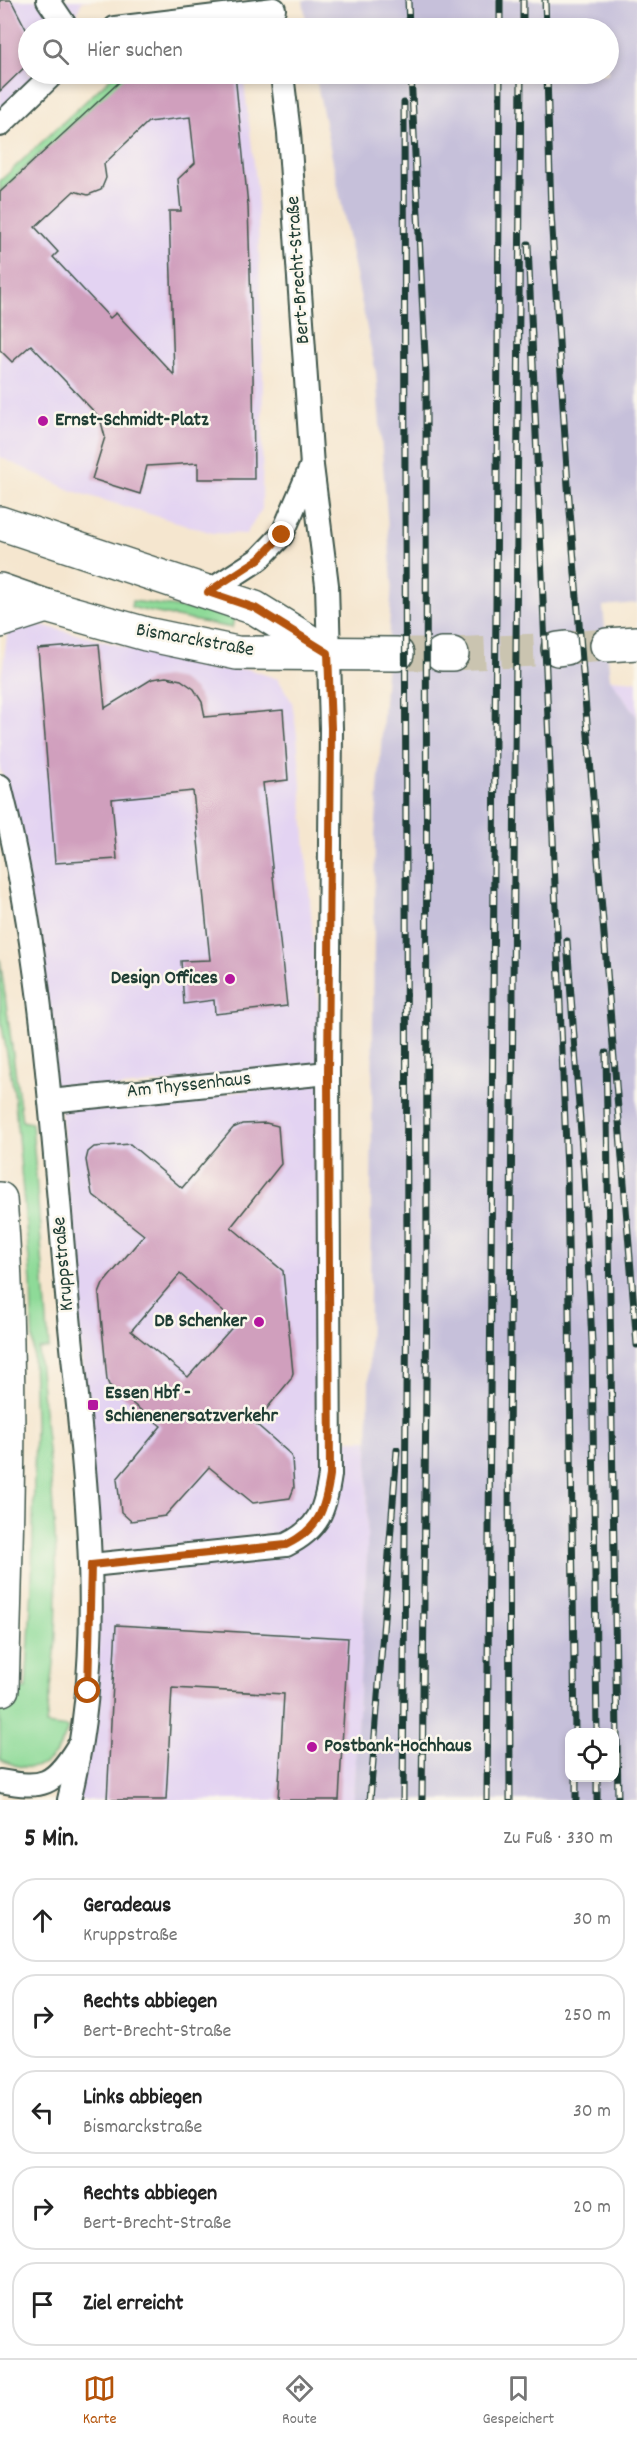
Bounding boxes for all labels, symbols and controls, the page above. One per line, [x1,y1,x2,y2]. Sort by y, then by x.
search box [18,18,619,84]
icon: search [39,35,72,68]
text: Hier suchen [87,36,183,67]
street label: Bert-Brecht-Straße [280,195,318,345]
place label: Ernst-Schmidt-Platz [55,407,209,435]
marker: Ernst-Schmidt-Platz [36,414,50,428]
route end [268,521,294,547]
street label: Bismarckstraße [134,617,256,665]
place label: Design Offices [111,965,218,993]
marker: Design Offices [223,972,237,986]
street label: Am Thyssenhaus [125,1066,253,1106]
street label: Kruppstraße [46,1215,82,1312]
place label: DB Schenker [154,1308,248,1336]
marker: DB Schenker [252,1315,266,1329]
place label: Essen Hbf - Schienenersatzverkehr [105,1380,278,1431]
marker: Essen Hbf - Schienenersatzverkehr [86,1398,100,1412]
route start [74,1677,100,1703]
map controls [565,1728,619,1782]
button: locate [565,1728,619,1782]
place label: Postbank-Hochhaus [324,1733,472,1761]
marker: Postbank-Hochhaus [305,1740,319,1754]
text: 5 Min. [24,1821,78,1858]
text: Zu Fuß · 330 m [503,1825,613,1853]
text: Geradeaus [83,1891,171,1922]
icon: ahead [26,1904,59,1937]
text: 30 m [573,1906,611,1934]
text: Kruppstraße [83,1922,178,1950]
text: Rechts abbiegen [83,1987,217,2018]
icon: right [26,2000,59,2033]
text: 250 m [564,2002,611,2030]
text: Bert-Brecht-Straße [83,2018,231,2046]
text: Links abbiegen [83,2083,202,2114]
icon: left [26,2096,59,2129]
text: 30 m [573,2098,611,2126]
text: Bismarckstraße [83,2114,202,2142]
text: Rechts abbiegen [83,2179,217,2210]
icon: right [26,2192,59,2225]
text: 20 m [573,2194,611,2222]
text: Bert-Brecht-Straße [83,2210,231,2238]
icon: arrive [26,2288,59,2321]
text: Ziel erreicht [83,2289,183,2320]
tab: Karte [83,2372,117,2431]
tab: Route [282,2372,317,2431]
tab: Gespeichert [482,2372,554,2431]

